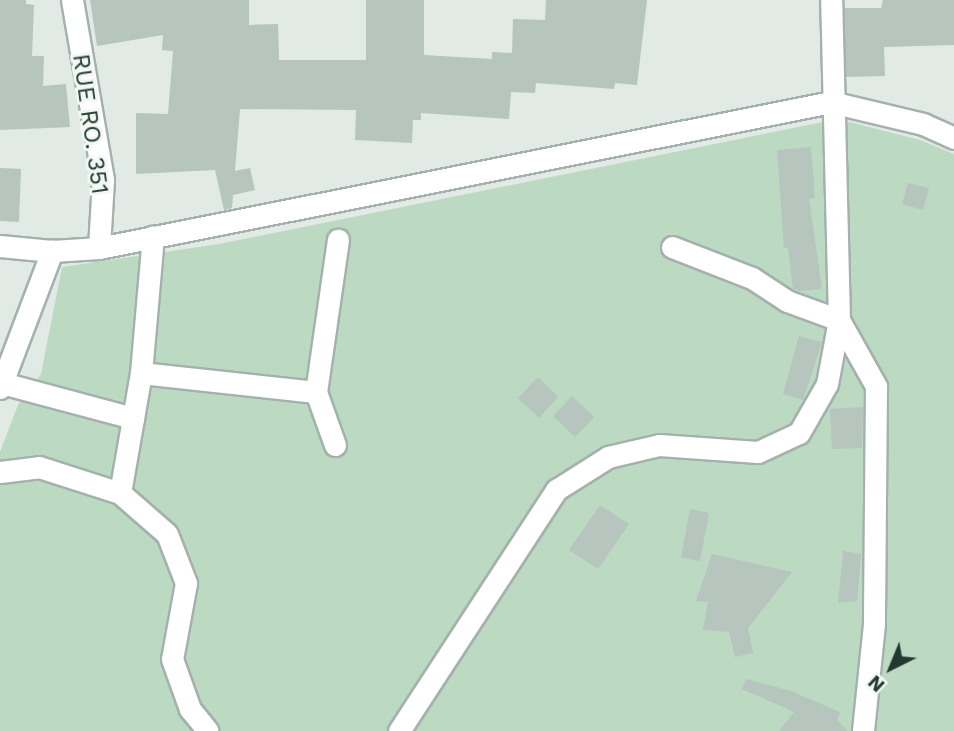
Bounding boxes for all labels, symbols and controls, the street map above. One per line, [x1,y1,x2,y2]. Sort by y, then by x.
street label: RUE RO. 351 [66,52,114,196]
north arrow [856,633,926,703]
text: N [863,671,889,697]

